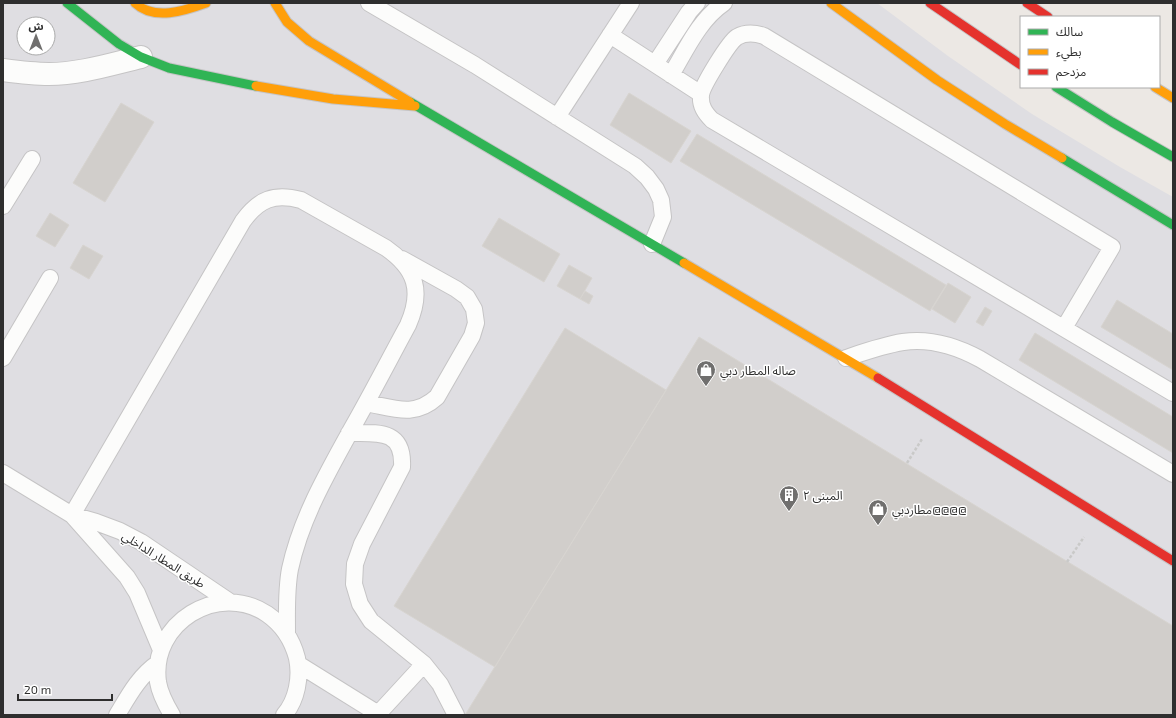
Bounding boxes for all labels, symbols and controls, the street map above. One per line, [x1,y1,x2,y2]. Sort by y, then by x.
north arrow [16,16,56,56]
legend [1020,16,1160,88]
text: ش [28,19,44,33]
text: سالك [1056,24,1083,38]
text: بطيء [1056,44,1082,62]
text: مزدحم [1056,64,1086,81]
shop icon: صاله المطار دبي [695,359,717,387]
place label: صاله المطار دبي [720,363,796,381]
building icon: المبنى ٢ [778,484,800,512]
place label: المبنى ٢ [803,488,843,503]
shop icon: مطاردبي@@@@ [867,498,889,526]
place label: مطاردبي@@@@ [892,502,967,520]
street label: طريق المطار الداخلي [118,528,208,593]
scale bar [18,676,112,702]
text: 20 m [24,682,51,696]

